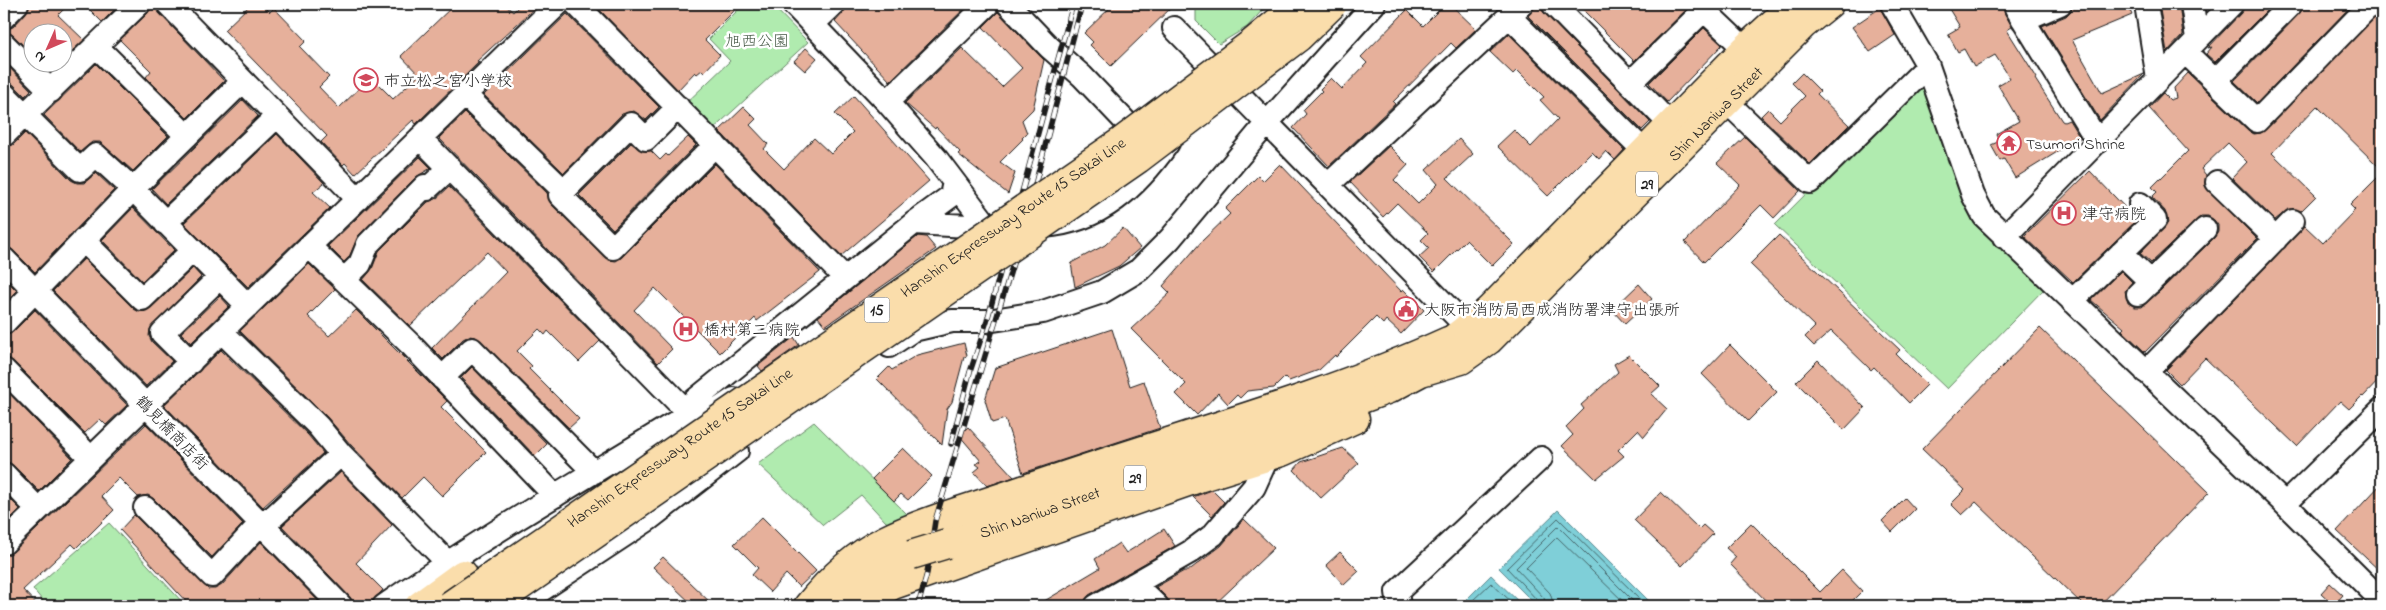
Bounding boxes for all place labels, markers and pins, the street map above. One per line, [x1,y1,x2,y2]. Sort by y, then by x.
school or university icon: 市立松之宮小学校 [353,67,379,93]
place label: 市立松之宮小学校 [384,70,512,94]
temple icon: Tsumori Shrine [1996,130,2022,156]
place label: Tsumori Shrine [2026,133,2126,157]
hospital icon: 津守病院 [2051,200,2077,226]
place label: 津守病院 [2082,203,2146,227]
public building icon: 大阪市消防局西成消防署津守出張所 [1393,296,1419,322]
place label: 大阪市消防局西成消防署津守出張所 [1424,299,1680,323]
hospital icon: 橋村第二病院 [673,316,699,342]
place label: 橋村第二病院 [704,319,800,343]

